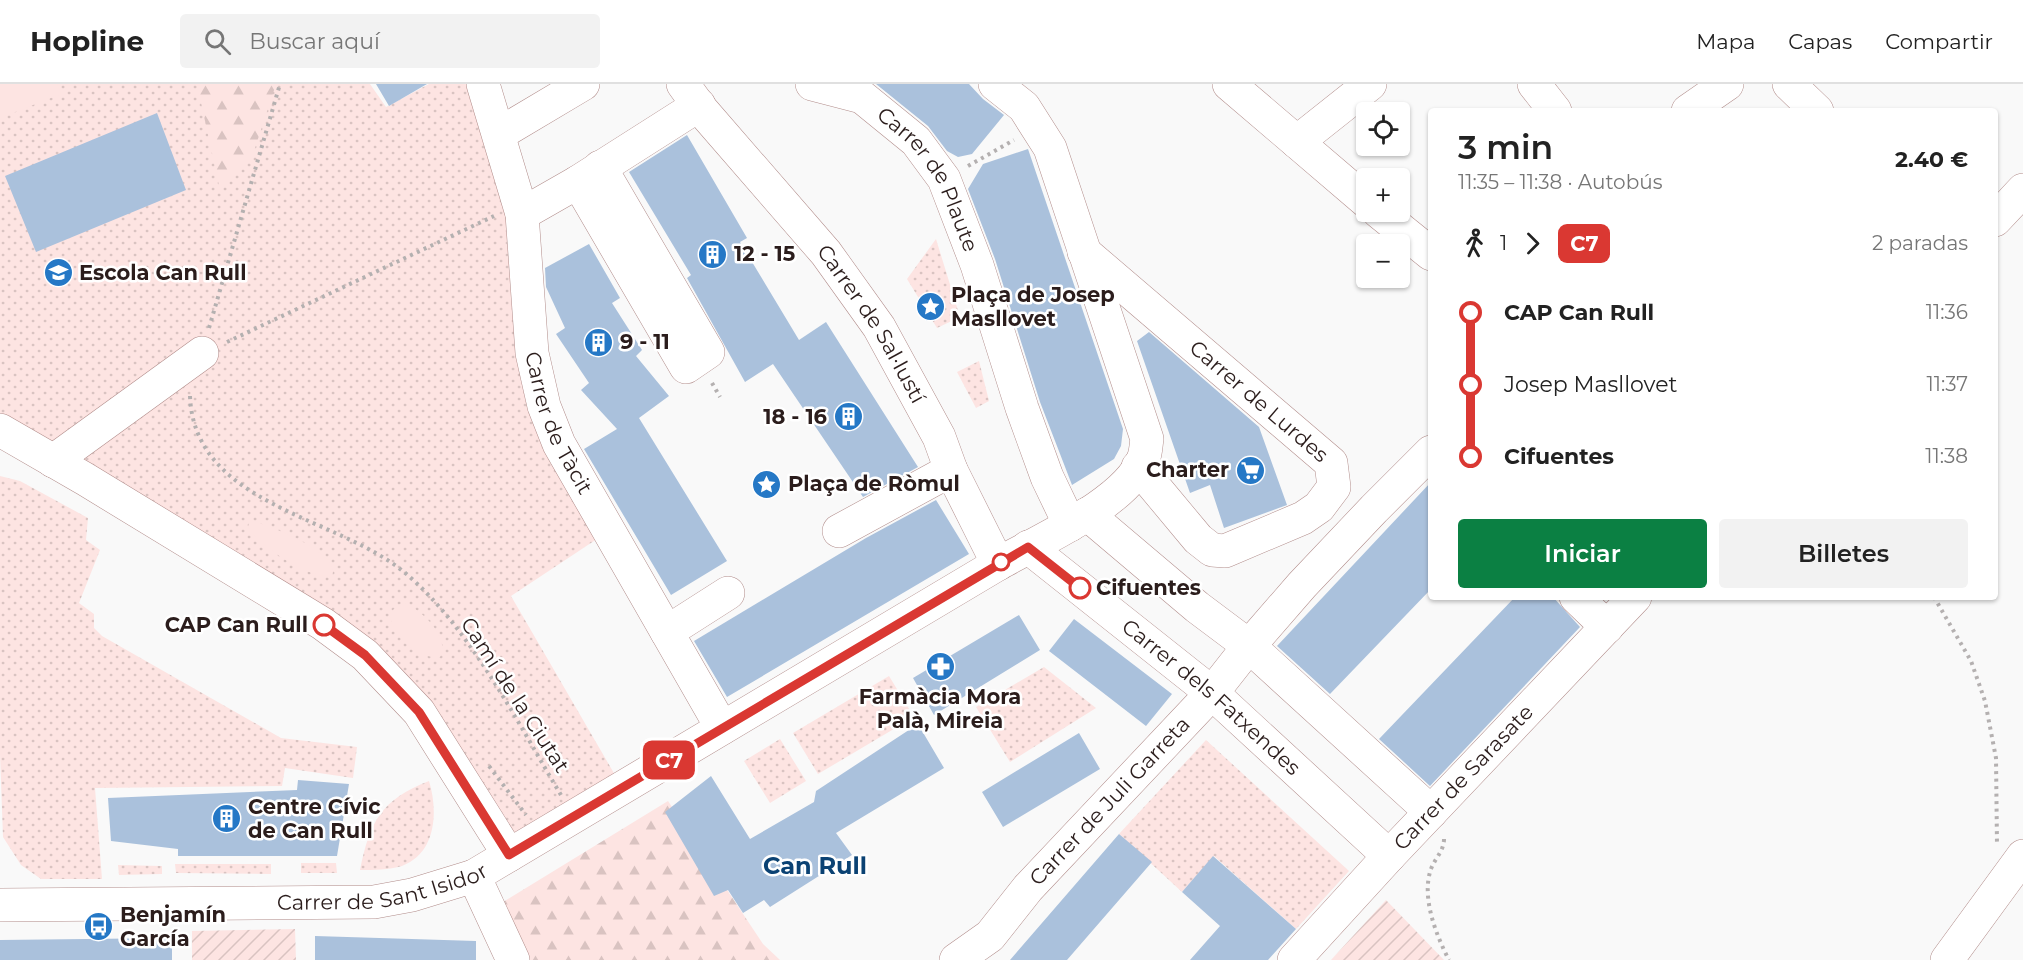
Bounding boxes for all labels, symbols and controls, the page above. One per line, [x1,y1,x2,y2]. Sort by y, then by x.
search box [180,14,600,68]
text: Hopline [30,24,144,58]
icon: search [201,25,234,58]
text: Buscar aquí [249,28,380,55]
text: Mapa [1696,29,1755,54]
text: Capas [1788,29,1852,54]
text: Compartir [1885,29,1993,54]
street label: Carrer de Plaute [872,101,984,255]
map controls [1356,102,1410,288]
button: locate [1356,102,1410,156]
text: 3 min [1458,127,1553,167]
text: 2.40 € [1895,146,1968,173]
button: + [1356,168,1410,222]
text: 11:35 – 11:38 · Autobús [1458,170,1662,194]
icon: walk [1458,227,1491,260]
icon: forward [1516,227,1549,260]
text: 1 [1500,231,1507,255]
text: C7 [1570,231,1598,256]
text: 2 paradas [1872,231,1968,255]
button: − [1356,234,1410,288]
building icon: 12 - 15 [697,238,729,270]
street label: Carrer de Sal·lustí [812,240,932,409]
place label: 12 - 15 [734,241,795,266]
school or university icon: Escola Can Rull [42,257,74,289]
place label: Escola Can Rull [79,260,246,285]
place label: Plaça de Josep Masllovet [951,282,1115,331]
place icon: Plaça de Josep Masllovet [914,291,946,323]
text: CAP Can Rull [1504,299,1654,326]
text: 11:36 [1926,300,1968,324]
building icon: 9 - 11 [583,326,615,358]
place label: 9 - 11 [620,329,670,354]
street label: Carrer de Lurdes [1185,335,1334,467]
street label: Carrer de Tàcit [520,349,598,498]
text: Josep Masllovet [1504,371,1677,398]
text: 11:37 [1927,372,1968,396]
building icon: 18 - 16 [832,401,864,433]
place label: 18 - 16 [763,404,827,429]
text: Cifuentes [1504,443,1614,470]
text: 11:38 [1925,444,1968,468]
supermarket icon: Charter [1234,454,1266,486]
place label: Charter [1146,457,1229,482]
place icon: Plaça de Ròmul [751,468,783,500]
place label: Plaça de Ròmul [788,471,960,496]
button: Iniciar [1458,519,1707,588]
button: Billetes [1719,519,1968,588]
unlabelled marker [992,553,1010,571]
place label: Cifuentes [1096,575,1201,600]
marker: Cifuentes [1069,577,1091,599]
place label: CAP Can Rull [165,612,308,637]
street label: Camí de la Ciutat [456,612,575,777]
marker: CAP Can Rull [313,614,335,636]
street label: Carrer dels Fatxendes [1117,614,1306,780]
pharmacy icon: Farmàcia Mora Palà, Mireia [924,650,956,682]
place label: Farmàcia Mora Palà, Mireia [859,684,1021,733]
street label: Carrer de Sarasate [1388,699,1538,855]
street label: Carrer de Juli Garreta [1024,712,1195,890]
line badge: C7 [642,740,696,780]
text: C7 [655,748,683,773]
place label: Centre Cívic de Can Rull [248,794,381,843]
building icon: Centre Cívic de Can Rull [211,803,243,835]
district label: Can Rull [763,851,867,880]
street label: Carrer de Sant Isidor [277,858,492,915]
place label: Benjamín García [120,902,226,951]
bus stop icon: Benjamín García [83,911,115,943]

